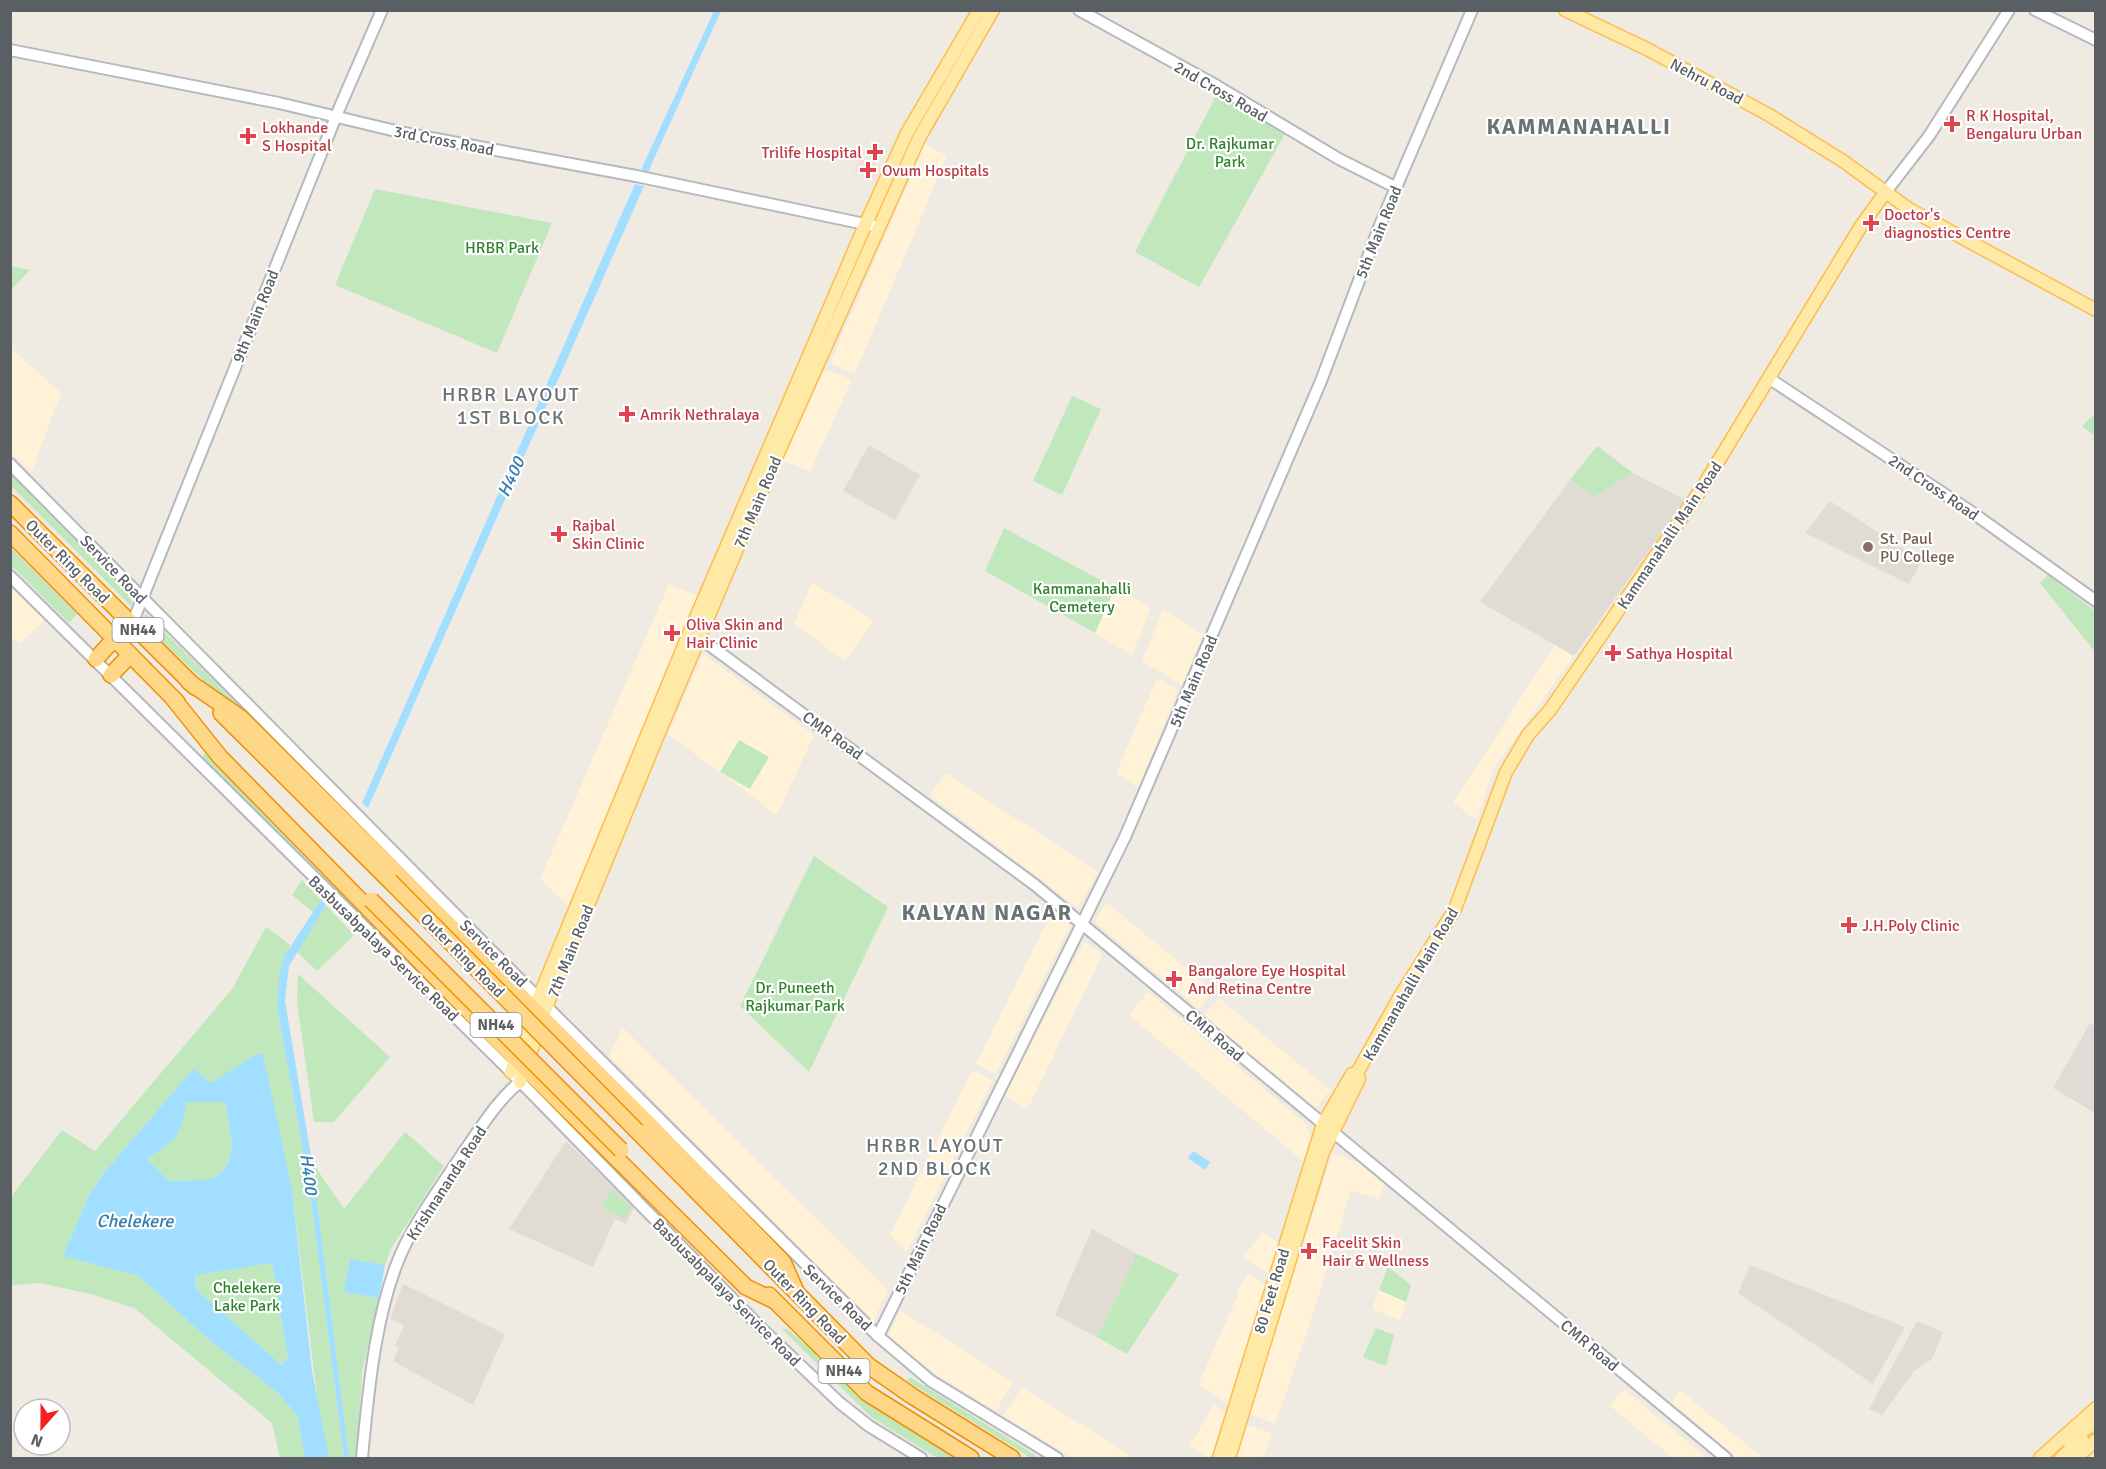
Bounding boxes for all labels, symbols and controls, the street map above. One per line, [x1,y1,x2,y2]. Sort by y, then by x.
street label: Nehru Road [1667,54,1747,109]
street label: 2nd Cross Road [1170,57,1271,127]
place label: R K Hospital, Bengaluru Urban [1966,106,2082,144]
district label: KAMMANAHALLI [1487,113,1671,140]
marker: R K Hospital, Bengaluru Urban [1943,115,1961,133]
place label: Lokhande S Hospital [262,118,332,156]
street label: 3rd Cross Road [392,121,496,161]
marker: Lokhande S Hospital [239,127,257,145]
park label: Dr. Rajkumar Park [1186,134,1274,172]
place label: Trilife Hospital [762,143,862,163]
marker: Trilife Hospital [866,143,884,161]
marker: Ovum Hospitals [859,161,877,179]
place label: Ovum Hospitals [882,161,989,181]
street label: 5th Main Road [1351,183,1407,282]
place label: Doctor's diagnostics Centre [1884,205,2011,243]
marker: Doctor's diagnostics Centre [1862,214,1880,232]
park label: HRBR Park [465,238,539,258]
street label: 9th Main Road [228,267,284,366]
district label: HRBR LAYOUT 1ST BLOCK [442,382,580,430]
marker: Amrik Nethralaya [618,405,636,423]
place label: Amrik Nethralaya [640,405,760,425]
street label: 2nd Cross Road [1884,450,1982,525]
water label: H400 [493,452,530,500]
street label: 7th Main Road [729,453,786,552]
street label: Kammanahalli Main Road [1613,458,1727,613]
street label: Outer Ring Road [21,515,114,608]
place label: Rajbal Skin Clinic [572,516,645,554]
marker: Rajbal Skin Clinic [550,525,568,543]
place label: St. Paul PU College [1880,529,1955,567]
street label: Service Road [76,531,151,608]
marker: St. Paul PU College [1861,540,1875,554]
park label: Kammanahalli Cemetery [1033,579,1131,617]
place label: Oliva Skin and Hair Clinic [686,615,783,653]
road number: NH44 [112,618,164,642]
marker: Oliva Skin and Hair Clinic [663,624,681,642]
street label: 5th Main Road [1165,632,1222,731]
marker: Sathya Hospital [1604,644,1622,662]
place label: Sathya Hospital [1626,644,1733,664]
street label: CMR Road [798,707,867,764]
street label: Basbusabpalaya Service Road [304,872,463,1026]
district label: KALYAN NAGAR [901,899,1073,926]
street label: 7th Main Road [543,902,599,1001]
street label: Kammanahalli Main Road [1359,904,1463,1065]
street label: Outer Ring Road [416,909,509,1002]
street label: Service Road [455,916,531,992]
marker: J.H.Poly Clinic [1840,916,1858,934]
place label: J.H.Poly Clinic [1862,916,1960,936]
place label: Bangalore Eye Hospital And Retina Centre [1188,961,1346,999]
marker: Bangalore Eye Hospital And Retina Centre [1165,970,1183,988]
park label: Dr. Puneeth Rajkumar Park [745,978,845,1016]
street label: CMR Road [1181,1006,1248,1066]
road number: NH44 [470,1013,522,1037]
street label: Krishnananda Road [402,1123,491,1245]
district label: HRBR LAYOUT 2ND BLOCK [866,1133,1004,1181]
water label: H400 [295,1152,323,1197]
street label: 5th Main Road [890,1201,951,1298]
water label: Chelekere [97,1210,174,1232]
street label: Basbusabpalaya Service Road [648,1214,805,1371]
place label: Facelit Skin Hair & Wellness [1322,1233,1429,1271]
marker: Facelit Skin Hair & Wellness [1300,1242,1318,1260]
street label: 80 Feet Road [1250,1246,1294,1336]
street label: Outer Ring Road [759,1255,850,1349]
street label: Service Road [799,1260,876,1335]
park label: Chelekere Lake Park [213,1278,281,1316]
street label: CMR Road [1556,1316,1623,1376]
road number: NH44 [818,1359,870,1383]
north arrow [12,1397,72,1457]
text: N [28,1429,46,1451]

